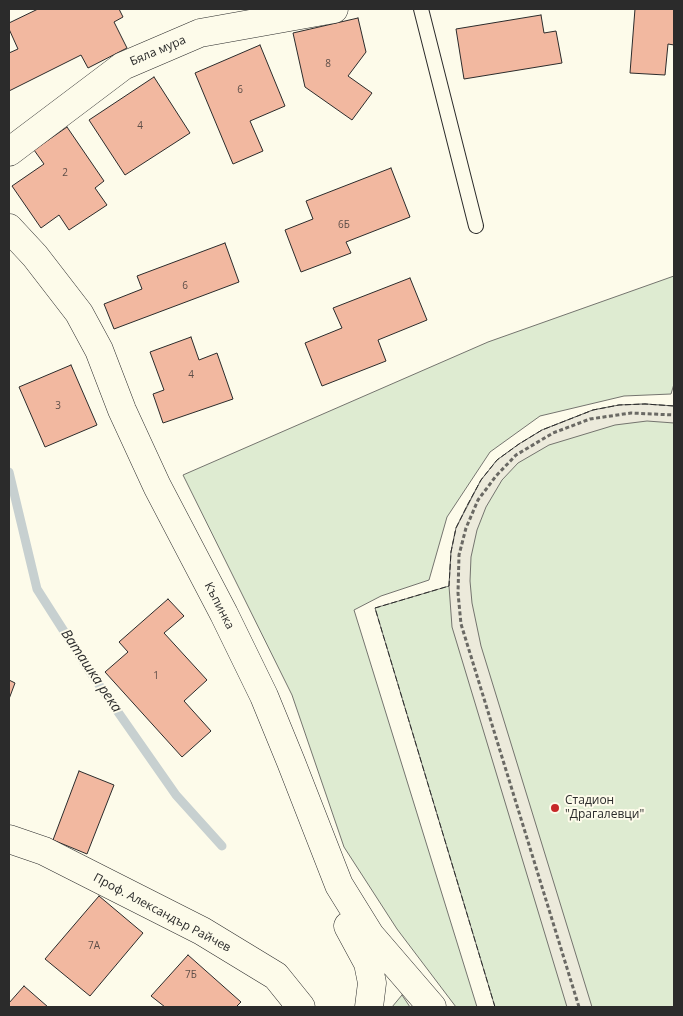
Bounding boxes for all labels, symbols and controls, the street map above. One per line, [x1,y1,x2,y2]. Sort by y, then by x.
street label: Бяла мура [128,33,188,69]
house number: 8 [325,58,331,70]
house number: 6 [237,84,243,96]
house number: 4 [137,120,143,132]
house number: 2 [62,167,68,179]
house number: 6Б [338,219,350,231]
house number: 6 [182,280,188,292]
house number: 4 [188,369,194,381]
house number: 3 [55,400,61,412]
street label: Къпинка [201,580,237,632]
water label: Ваташка река [57,626,125,716]
house number: 1 [153,670,159,682]
place label: Стадион "Драгалевци" [565,794,644,822]
marker: Стадион "Драгалевци" [549,802,561,814]
street label: Проф. Александър Райчев [91,871,233,955]
house number: 7А [88,940,100,952]
house number: 7Б [185,969,197,981]

